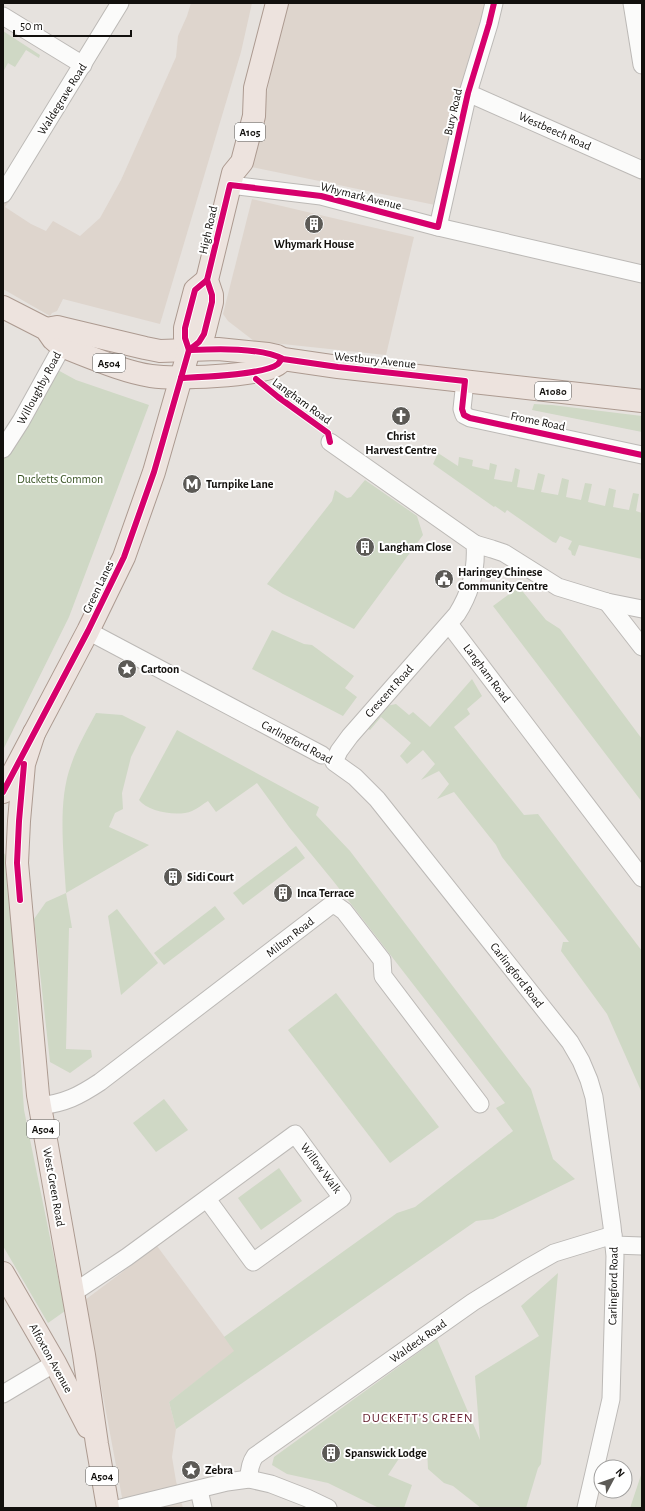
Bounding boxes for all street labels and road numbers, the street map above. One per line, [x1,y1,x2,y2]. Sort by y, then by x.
street label: Waldegrave Road [35,61,89,137]
street label: Bury Road [442,88,465,137]
street label: Westbeech Road [517,110,593,152]
road number: A105 [235,123,265,141]
street label: Whymark Avenue [319,180,403,213]
street label: High Road [197,205,219,255]
street label: Willoughby Road [15,350,64,427]
street label: Westbury Avenue [333,350,417,371]
road number: A504 [93,354,125,372]
street label: Langham Road [270,376,334,426]
road number: A1080 [535,382,571,400]
street label: Frome Road [510,409,566,433]
street label: Green Lanes [80,559,116,615]
street label: Langham Road [461,642,513,704]
street label: Crescent Road [363,663,415,719]
street label: Carlingford Road [259,718,335,766]
street label: Milton Road [264,915,316,959]
street label: Carlingford Road [488,940,546,1010]
road number: A504 [27,1120,59,1138]
street label: Willow Walk [298,1141,344,1196]
street label: West Green Road [41,1147,67,1227]
street label: Carlingford Road [606,1247,620,1325]
street label: Waldeck Road [387,1317,449,1365]
street label: Alfoxton Avenue [27,1321,75,1395]
road number: A504 [86,1467,118,1485]

